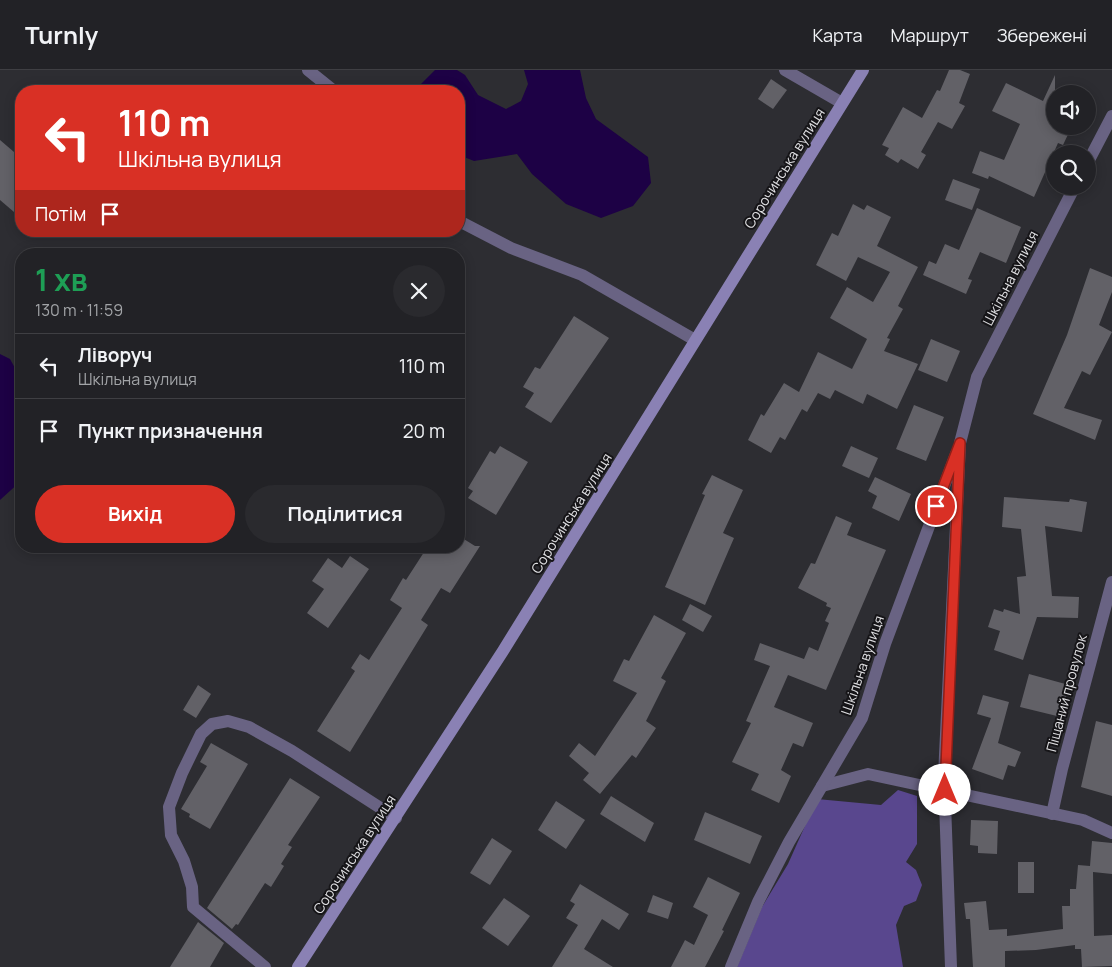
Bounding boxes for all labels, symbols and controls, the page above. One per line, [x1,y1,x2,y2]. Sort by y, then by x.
text: Turnly [25,18,98,51]
text: Карта [812,23,862,47]
text: Маршрут [890,23,969,47]
text: Збережені [997,23,1087,47]
map controls [1046,85,1096,195]
button: sound [1046,85,1096,135]
text: 110 m [118,99,210,147]
street label: Сорочинська вулиця [739,104,829,232]
icon: left [35,105,100,170]
text: Шкільна вулиця [118,144,282,174]
button: search [1046,145,1096,195]
icon: arrive [96,200,124,228]
text: Потім [35,201,86,227]
street label: Шкільна вулиця [978,227,1042,329]
text: 1 хв [35,259,88,300]
button: close [393,265,445,317]
text: 130 m · 11:59 [35,299,123,321]
text: Ліворуч [78,342,152,368]
icon: left [35,352,63,380]
text: 110 m [399,353,445,379]
text: Шкільна вулиця [78,368,197,390]
icon: arrive [35,417,63,445]
text: Пункт призначення [78,418,263,444]
text: 20 m [403,418,445,444]
street label: Сорочинська вулиця [526,449,616,577]
button: Вихід [35,485,235,543]
button: Поділитися [245,485,445,543]
pin [915,485,957,527]
icon: arrive [922,492,950,520]
street label: Шкільна вулиця [836,613,888,717]
street label: Піщаний провулок [1041,631,1091,754]
position arrow [918,763,970,815]
street label: Сорочинська вулиця [308,791,400,917]

